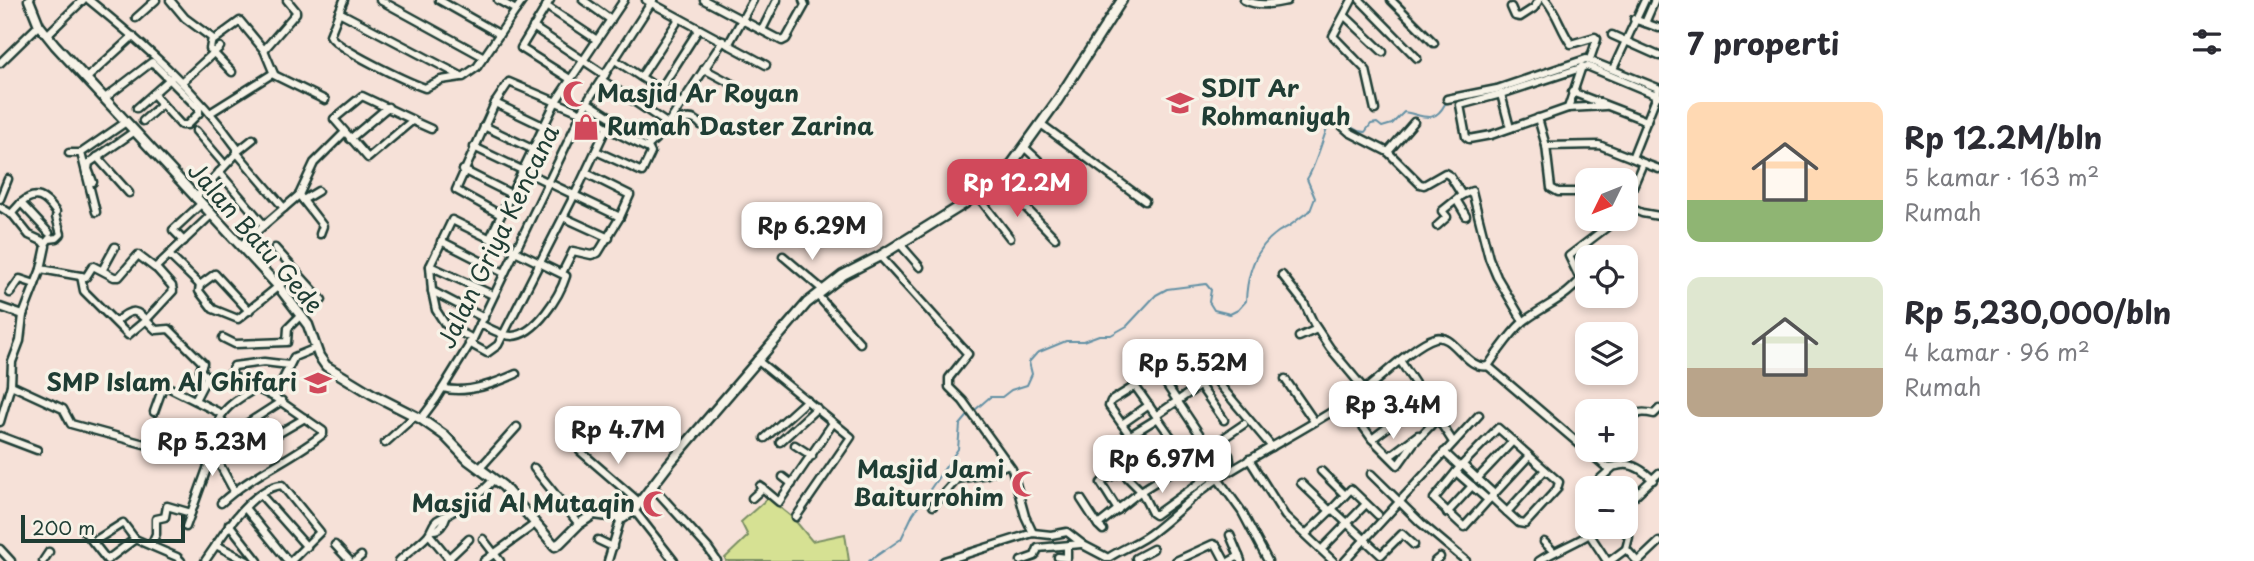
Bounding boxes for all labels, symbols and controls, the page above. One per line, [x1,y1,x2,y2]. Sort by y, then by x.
text: 7 properti [1687,20,1839,65]
icon: filters [2188,23,2226,61]
place label: SDIT Ar Rohmaniyah [1201,69,1351,133]
place label: Masjid Ar Royan [597,74,799,110]
mosque icon: Masjid Ar Royan [561,79,591,109]
school or university icon: SDIT Ar Rohmaniyah [1165,88,1195,118]
place label: Rumah Daster Zarina [607,107,874,143]
shop icon: Rumah Daster Zarina [571,112,601,142]
text: Rp 12.2M/bln [1904,114,2102,159]
street label: Jalan Griya Kencana [427,118,567,354]
icon: home [1743,130,1827,214]
street label: Jalan Batu Gede [180,153,333,321]
text: 5 kamar · 163 m² [1904,159,2099,194]
pin: Rp 12.2M [945,160,1089,219]
text: Rp 12.2M [963,164,1071,199]
north arrow [1575,168,1638,231]
map controls [1575,168,1638,539]
text: Rumah [1904,194,1981,229]
pin: Rp 6.29M [740,202,884,262]
text: Rp 6.29M [757,207,867,242]
button: locate [1575,245,1638,308]
text: Rp 5,230,000/bln [1904,289,2171,334]
icon: home [1743,305,1827,389]
button: layers [1575,322,1638,385]
text: 4 kamar · 96 m² [1904,334,2090,369]
pin: Rp 5.52M [1121,340,1265,399]
text: Rp 5.52M [1138,344,1248,379]
place label: SMP Islam Al Ghifari [46,363,297,399]
school or university icon: SMP Islam Al Ghifari [303,368,333,398]
text: Rumah [1904,369,1981,404]
pin: Rp 3.4M [1328,382,1458,441]
text: Rp 3.4M [1345,386,1441,421]
button: + [1575,399,1638,462]
pin: Rp 4.7M [553,406,683,466]
text: Rp 4.7M [571,411,665,446]
pin: Rp 5.23M [140,419,284,478]
text: Rp 5.23M [157,423,267,458]
pin: Rp 6.97M [1090,435,1234,495]
text: Rp 6.97M [1109,440,1215,475]
place label: Masjid Jami Baiturrohim [853,450,1004,514]
mosque icon: Masjid Jami Baiturrohim [1010,469,1040,499]
button: − [1575,476,1638,539]
place label: Masjid Al Mutaqin [412,484,635,520]
mosque icon: Masjid Al Mutaqin [641,489,671,519]
scale bar [21,512,186,544]
text: 200 m [32,513,95,541]

